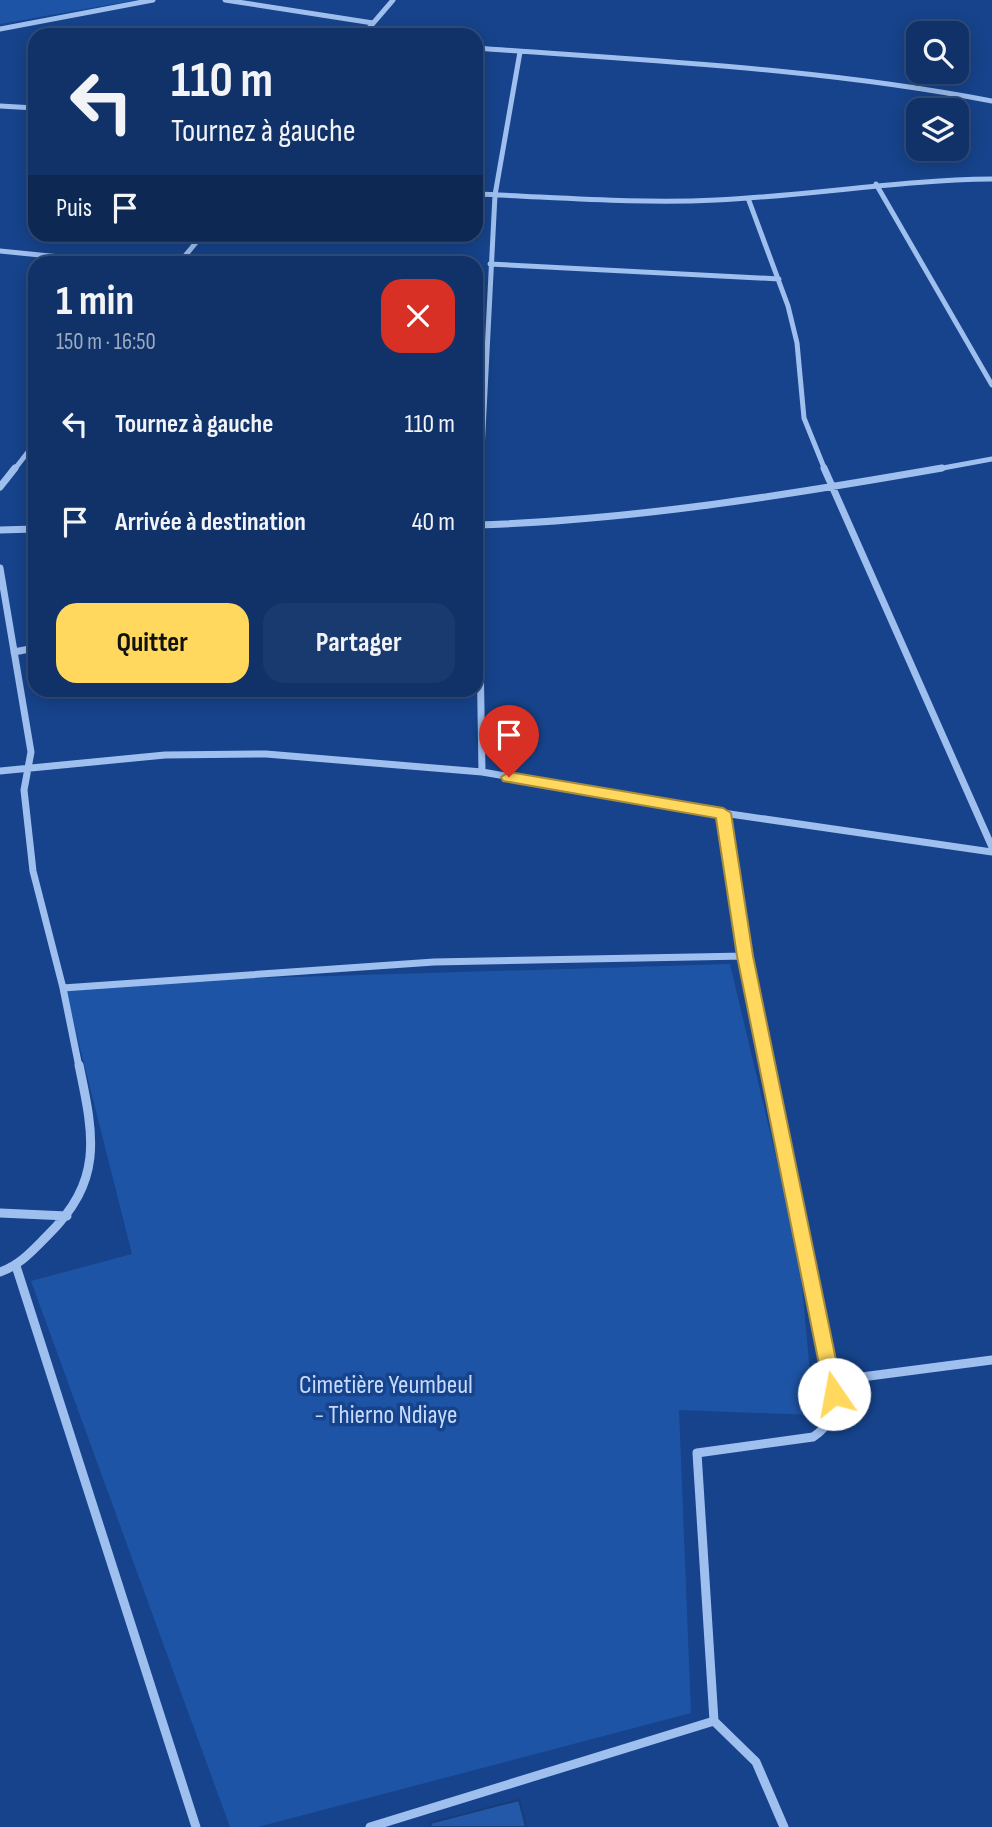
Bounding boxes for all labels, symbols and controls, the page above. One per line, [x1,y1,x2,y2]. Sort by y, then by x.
map controls [906,21,969,161]
button: search [906,21,969,84]
text: 110 m [171,52,273,111]
icon: left [56,56,147,147]
button: layers [906,98,969,161]
text: Tournez à gauche [171,112,356,151]
icon: arrive [106,189,144,227]
text: Puis [56,193,92,224]
text: 1 min [56,276,134,327]
button: close [381,279,455,353]
text: 150 m · 16:50 [56,328,156,356]
icon: left [56,405,94,443]
text: Tournez à gauche [115,409,273,440]
text: 110 m [404,409,455,440]
icon: arrive [56,503,94,541]
text: Arrivée à destination [115,507,306,538]
text: 40 m [412,507,455,538]
button: Quitter [56,603,249,683]
button: Partager [263,603,455,683]
pin [479,705,539,777]
icon: arrive [490,716,528,754]
position arrow [797,1357,871,1431]
park label: Cimetière Yeumbeul - Thierno Ndiaye [299,1370,473,1431]

